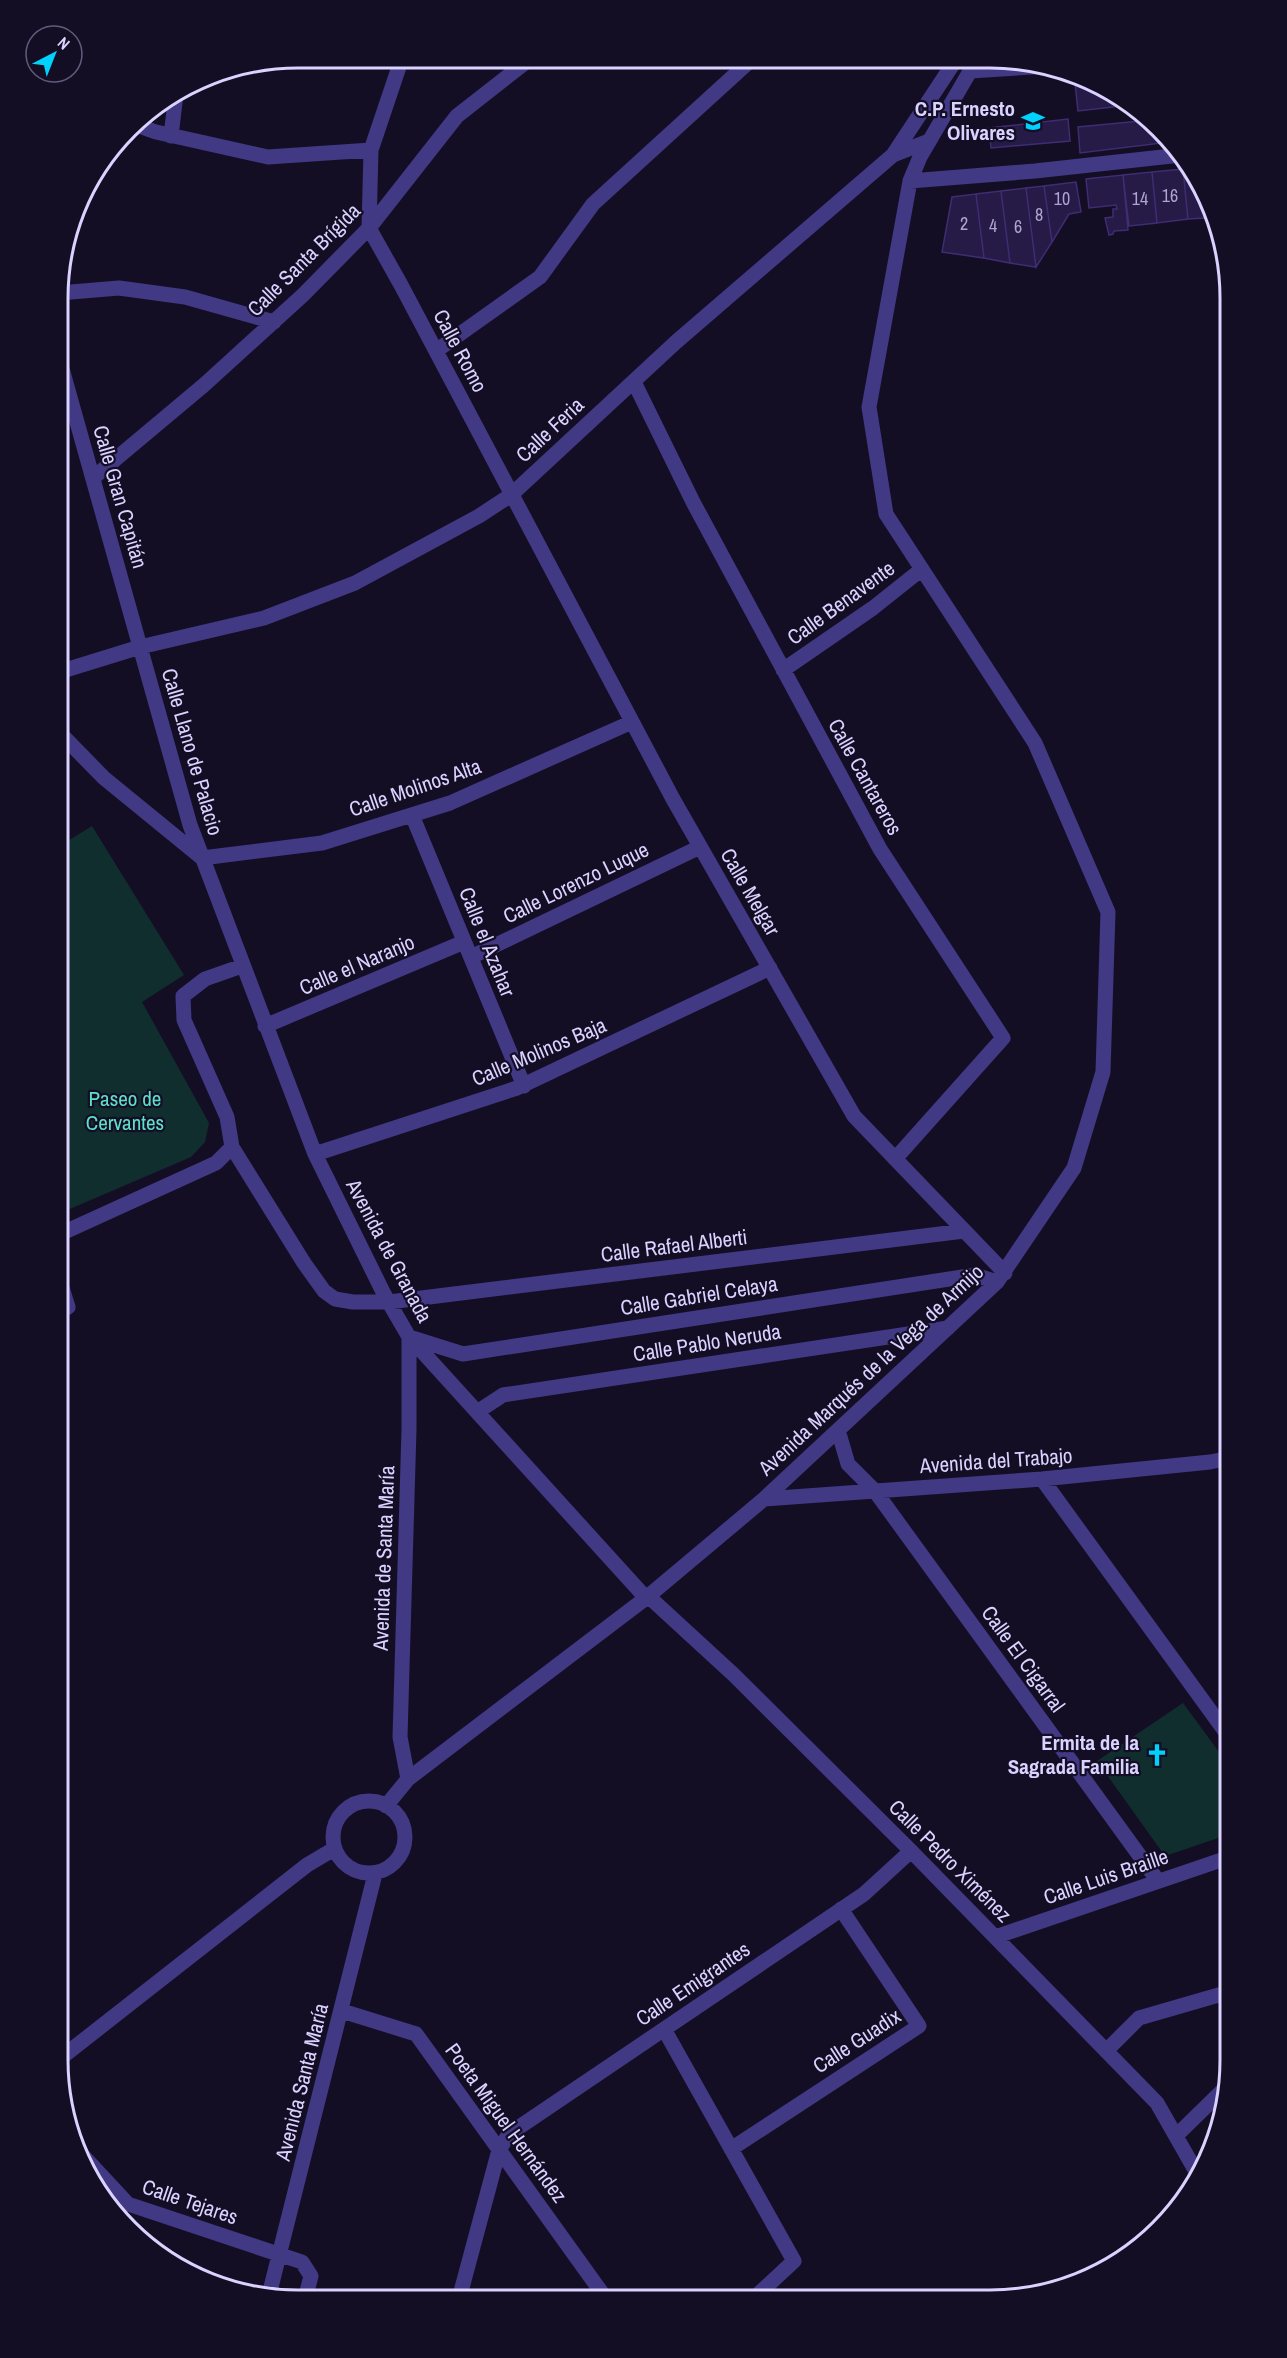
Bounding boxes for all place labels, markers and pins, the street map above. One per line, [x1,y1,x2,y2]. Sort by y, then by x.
place label: C.P. Ernesto Olivares [915,94,1015,147]
school or university icon: C.P. Ernesto Olivares [1020,108,1046,134]
place label: Ermita de la Sagrada Familia [1008,1728,1139,1781]
church icon: Ermita de la Sagrada Familia [1144,1742,1170,1768]

